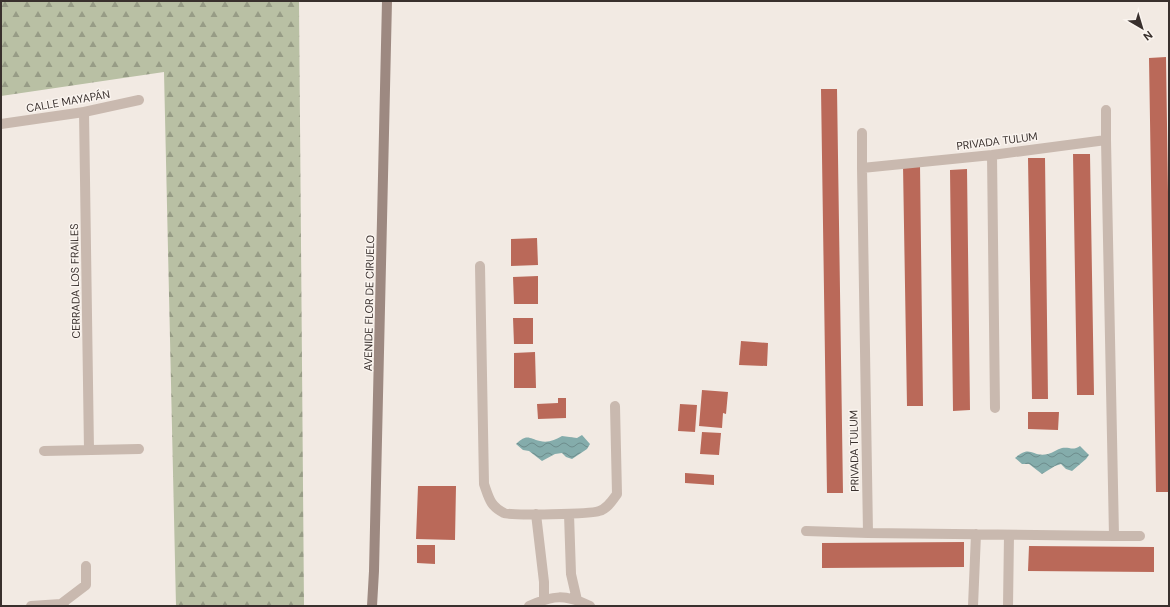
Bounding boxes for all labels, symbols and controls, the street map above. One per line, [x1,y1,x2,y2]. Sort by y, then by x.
north arrow [1122,8,1162,48]
text: N [1141,28,1156,44]
street label: CALLE MAYAPÁN [25,87,111,115]
street label: PRIVADA TULUM [956,129,1038,153]
street label: CERRADA LOS FRAILES [67,223,83,339]
street label: AVENIDE FLOR DE CIRUELO [361,235,377,371]
street label: PRIVADA TULUM [846,410,862,492]

